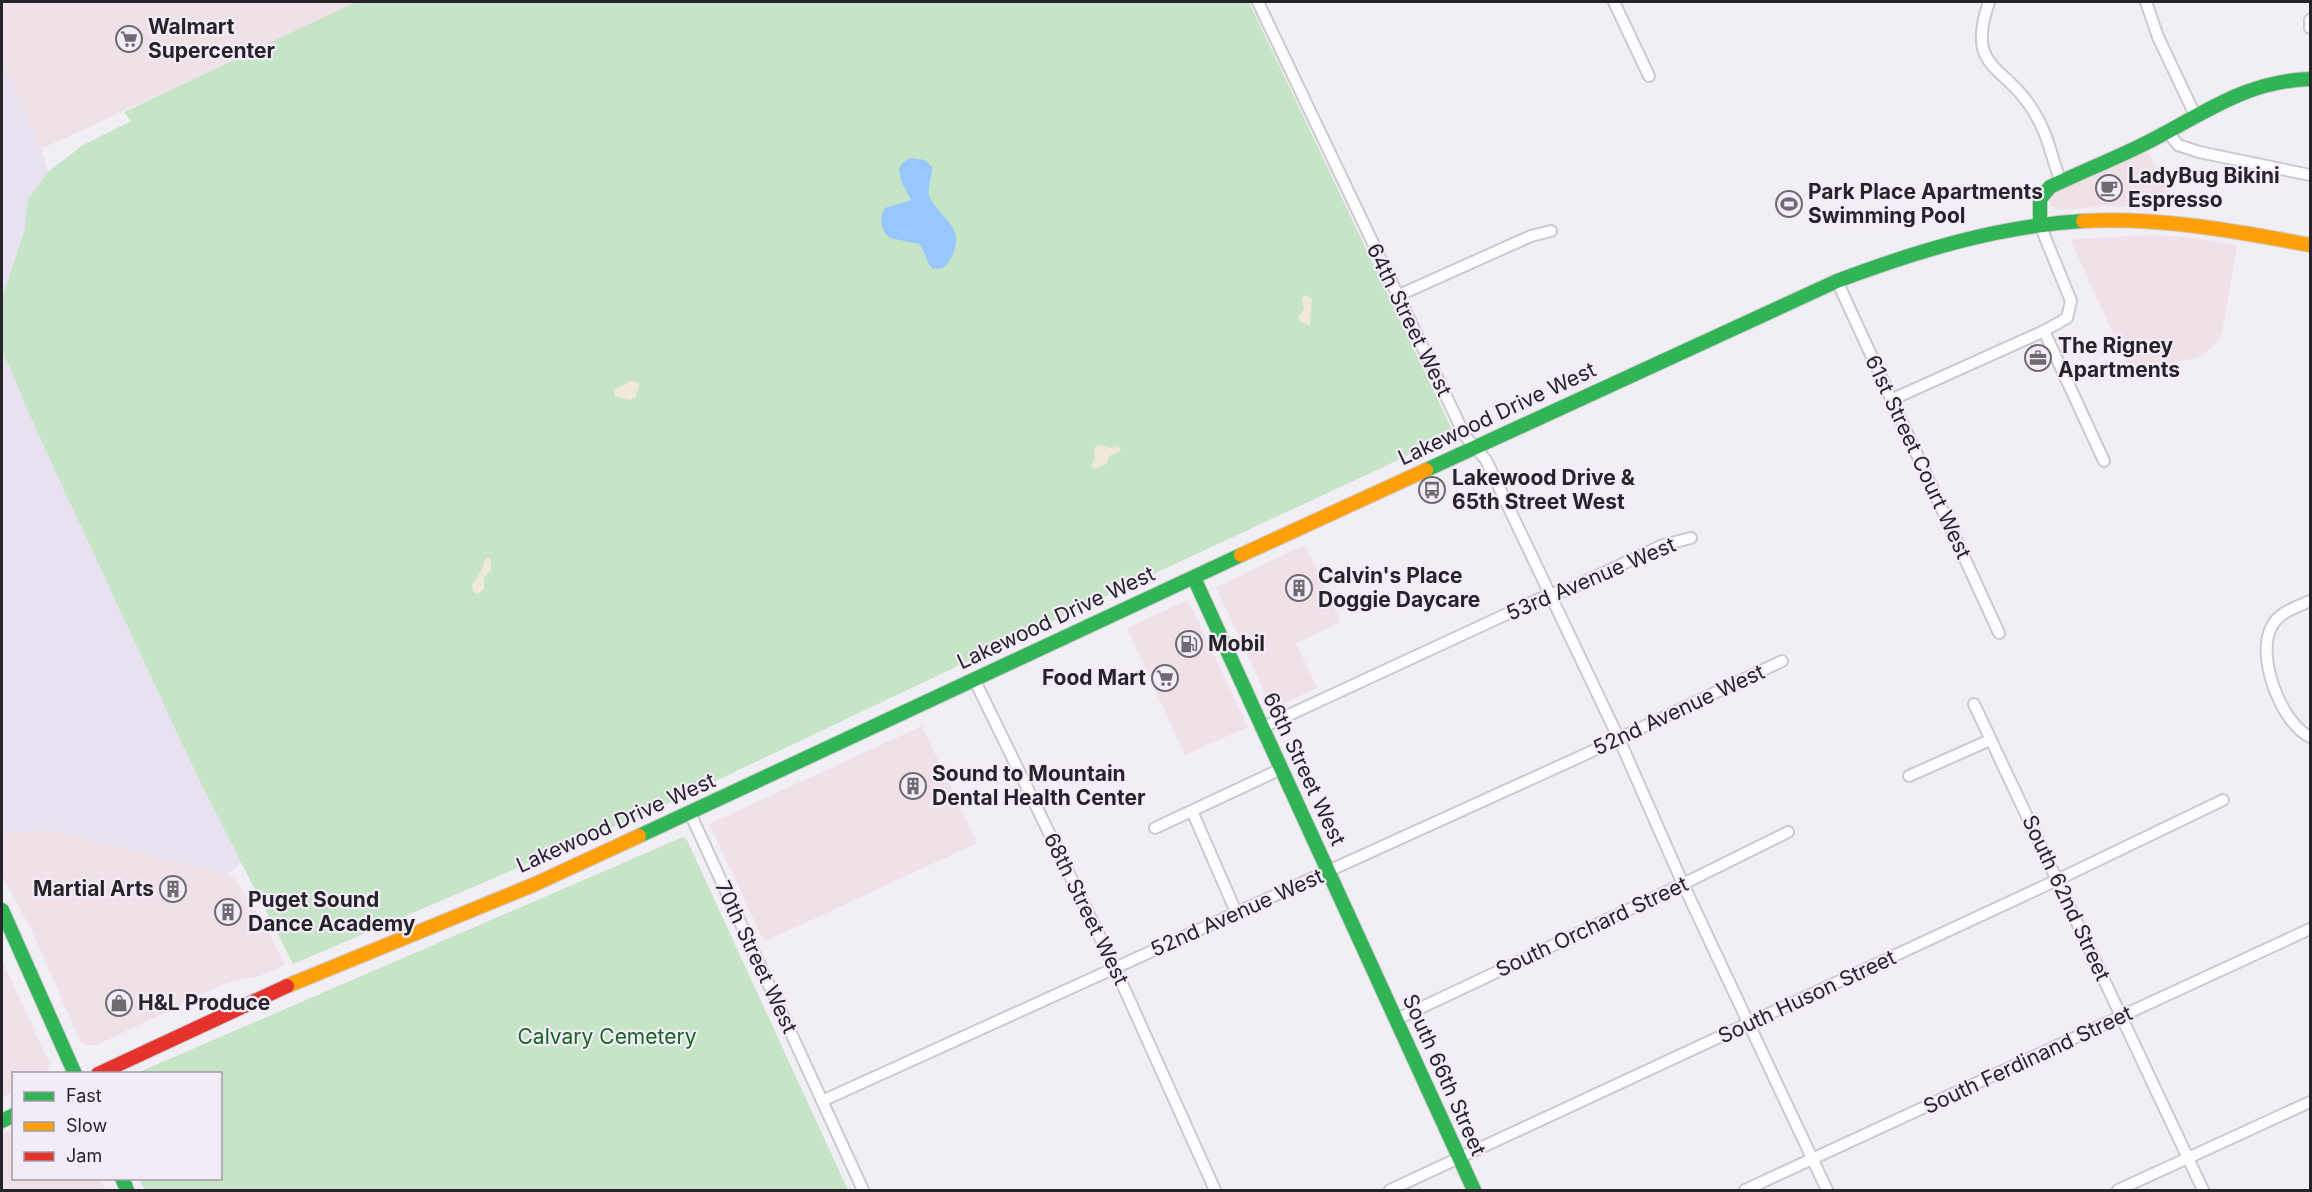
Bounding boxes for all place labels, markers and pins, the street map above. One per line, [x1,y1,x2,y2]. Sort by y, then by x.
place label: Walmart Supercenter [148,14,276,63]
supermarket icon: Walmart Supercenter [114,24,144,54]
place label: LadyBug Bikini Espresso [2128,163,2280,212]
cafe icon: LadyBug Bikini Espresso [2094,173,2124,203]
place label: Park Place Apartments Swimming Pool [1808,179,2043,228]
sports icon: Park Place Apartments Swimming Pool [1774,189,1804,219]
place label: The Rigney Apartments [2058,333,2180,382]
office icon: The Rigney Apartments [2023,343,2053,373]
place label: Lakewood Drive & 65th Street West [1452,465,1636,514]
bus stop icon: Lakewood Drive & 65th Street West [1417,475,1447,505]
place label: Calvin's Place Doggie Daycare [1318,563,1480,612]
building icon: Calvin's Place Doggie Daycare [1284,573,1314,603]
fuel station icon: Mobil [1174,629,1204,659]
place label: Mobil [1208,631,1265,656]
supermarket icon: Food Mart [1150,663,1180,693]
place label: Food Mart [1042,665,1146,690]
place label: Sound to Mountain Dental Health Center [932,761,1146,810]
building icon: Sound to Mountain Dental Health Center [898,771,928,801]
building icon: Martial Arts [158,874,188,904]
place label: Martial Arts [33,876,154,901]
place label: Puget Sound Dance Academy [248,887,416,936]
building icon: Puget Sound Dance Academy [213,897,243,927]
shop icon: H&L Produce [104,988,134,1018]
place label: H&L Produce [138,990,270,1015]

